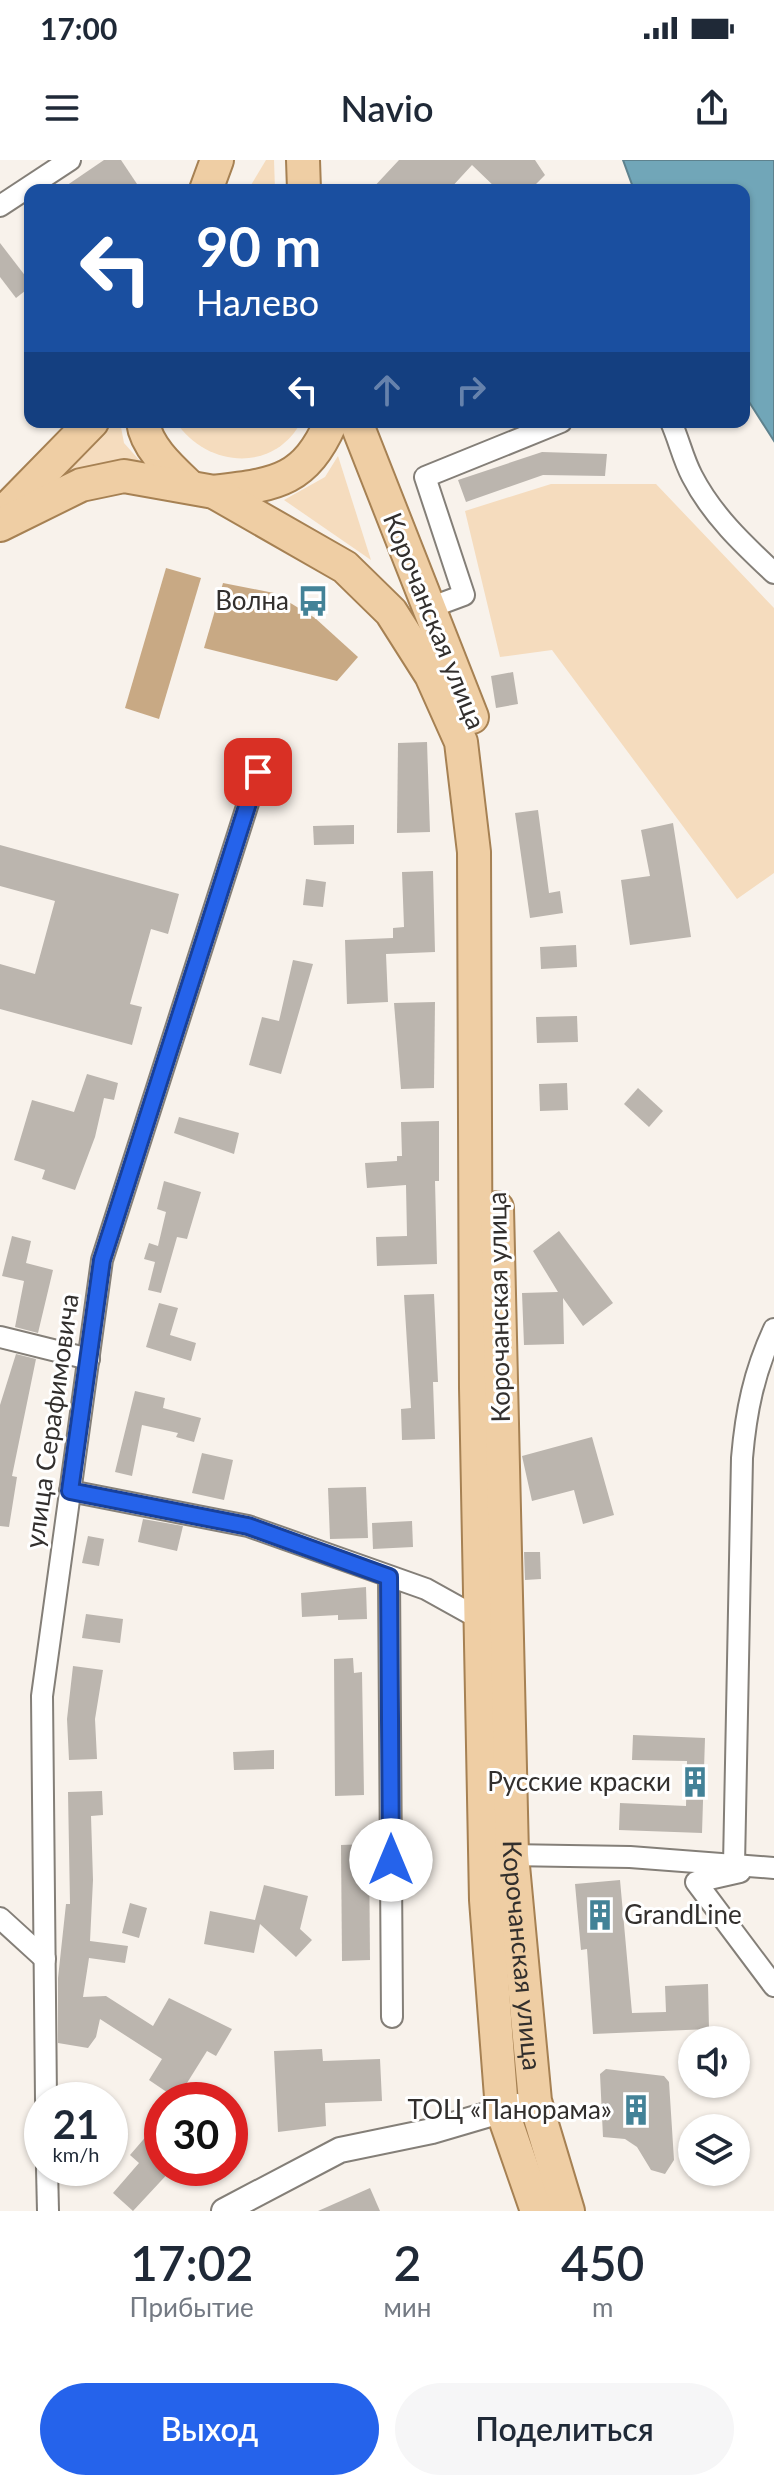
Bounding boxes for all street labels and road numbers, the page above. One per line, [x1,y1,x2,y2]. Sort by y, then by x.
street label: Корочанская улица [377,508,493,734]
street label: Корочанская улица [480,1191,516,1423]
street label: улица Серафимовича [17,1292,85,1550]
street label: Корочанская улица [497,1840,549,2072]

